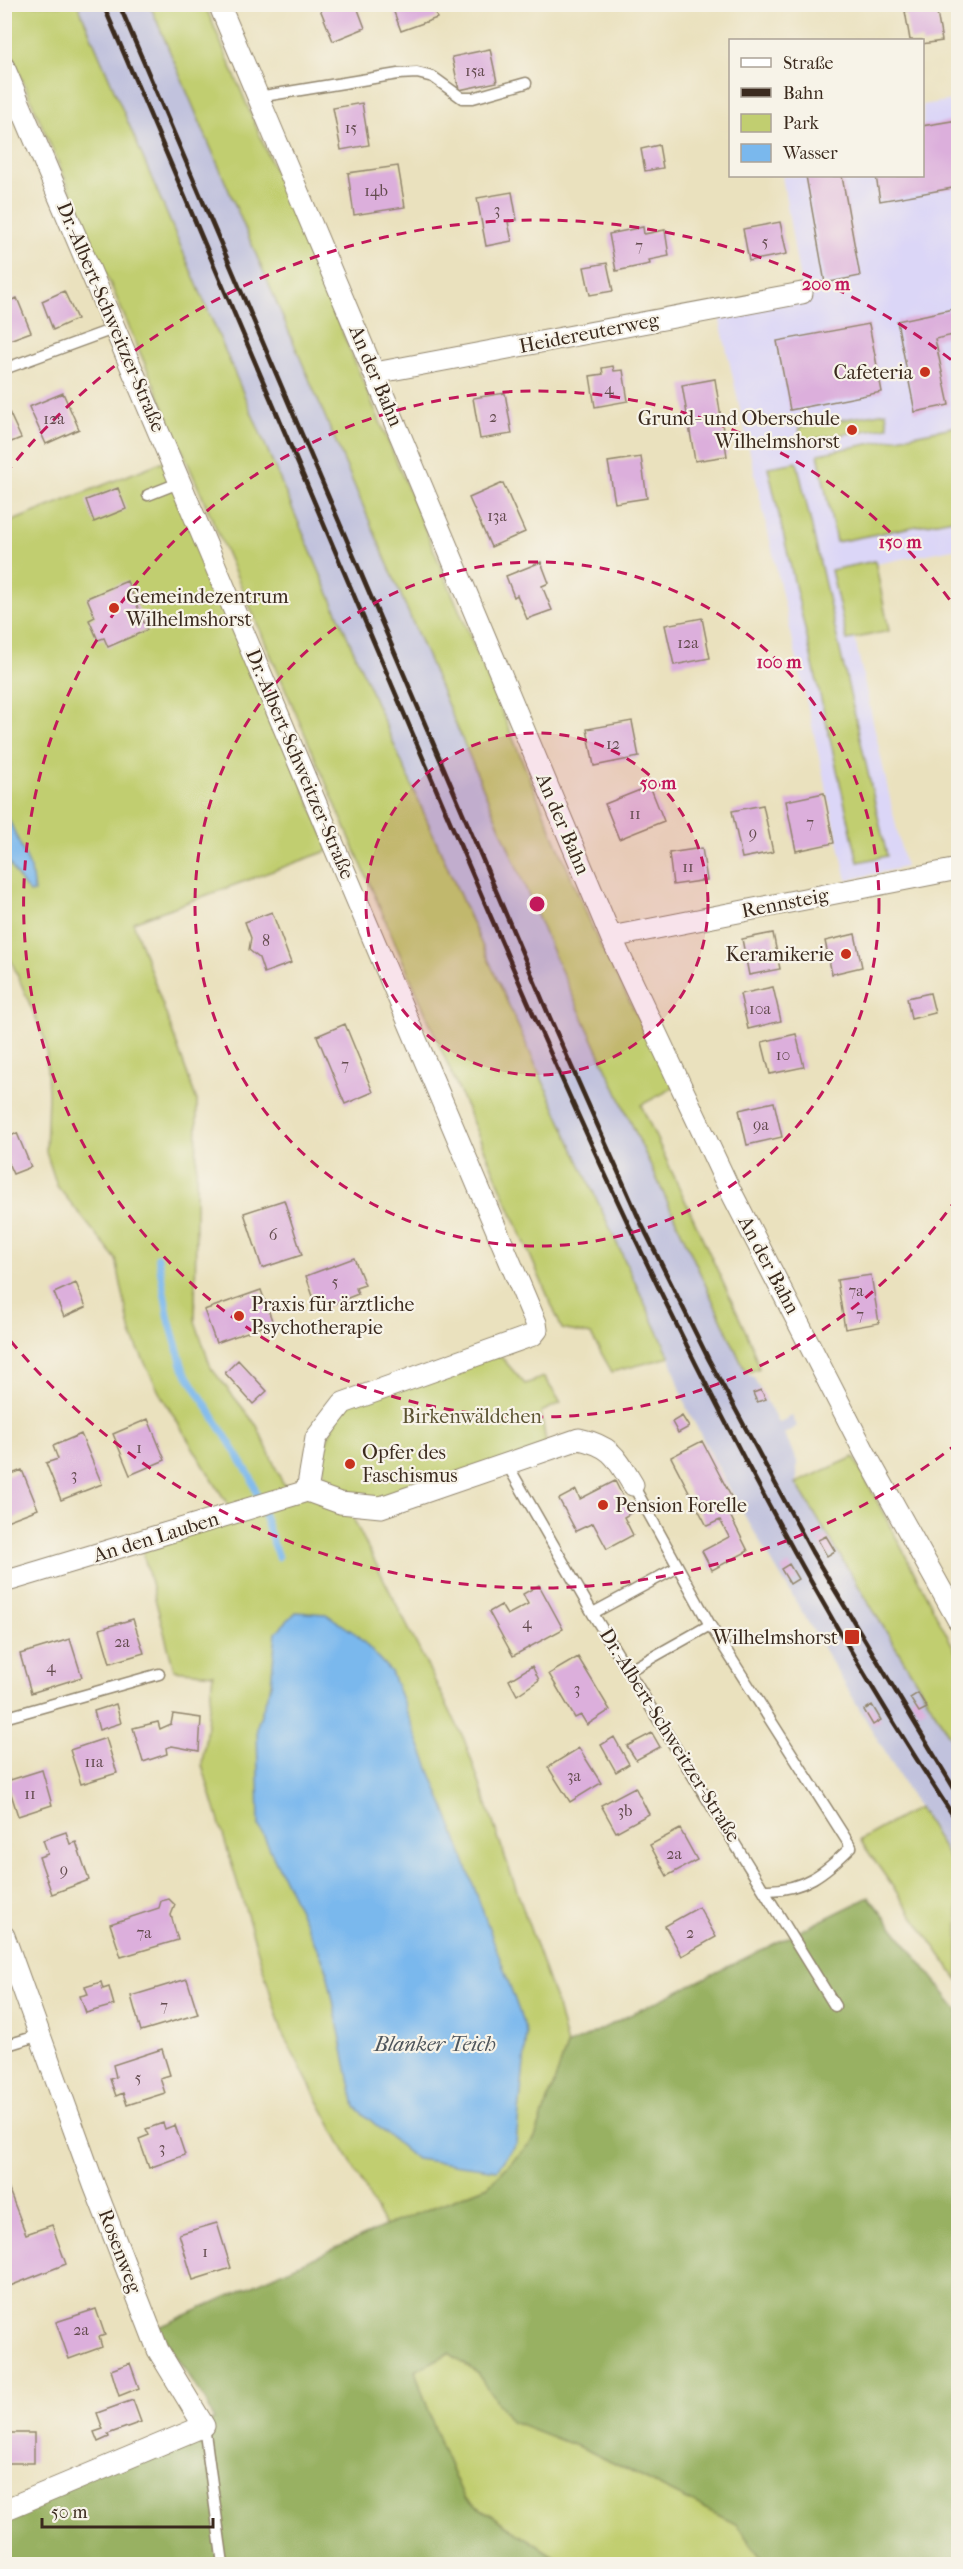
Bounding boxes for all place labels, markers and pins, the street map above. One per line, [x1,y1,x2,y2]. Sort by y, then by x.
place label: Cafeteria [833,361,914,384]
marker: Cafeteria [918,365,932,379]
place label: Grund- und Oberschule Wilhelmshorst [638,407,840,453]
marker: Grund- und Oberschule Wilhelmshorst [845,423,859,437]
place label: Gemeindezentrum Wilhelmshorst [125,585,289,631]
marker: Gemeindezentrum Wilhelmshorst [107,601,121,615]
centre of rings [527,894,547,914]
place label: Keramikerie [726,943,834,966]
marker: Keramikerie [839,947,853,961]
place label: Praxis für ärztliche Psychotherapie [251,1293,415,1339]
marker: Praxis für ärztliche Psychotherapie [232,1309,246,1323]
place label: Opfer des Faschismus [362,1441,458,1487]
marker: Opfer des Faschismus [343,1457,357,1471]
place label: Pension Forelle [615,1494,747,1517]
marker: Pension Forelle [596,1498,610,1512]
place label: Wilhelmshorst [711,1626,838,1649]
marker: Wilhelmshorst [843,1628,861,1646]

